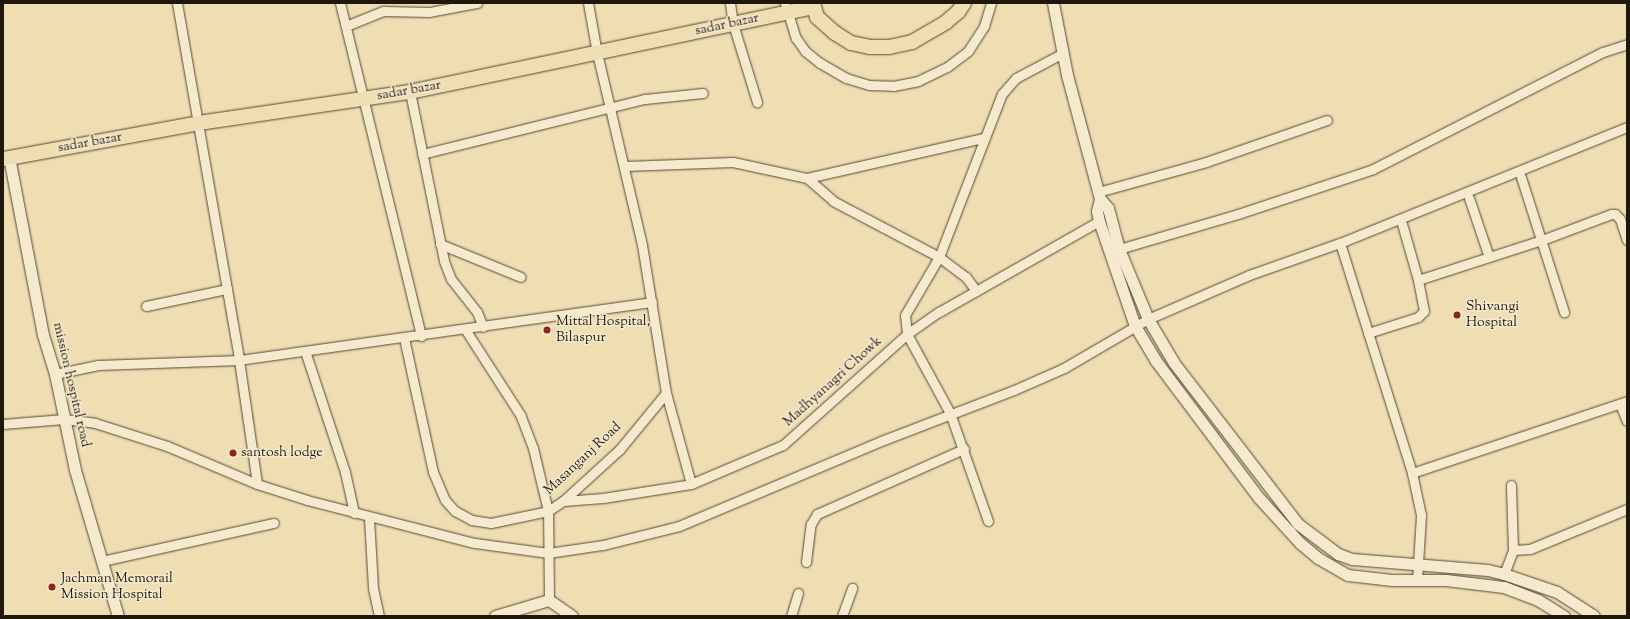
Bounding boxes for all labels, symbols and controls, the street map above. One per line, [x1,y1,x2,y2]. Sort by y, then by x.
street label: sadar bazar [693,10,761,40]
street label: sadar bazar [375,77,443,105]
street label: sadar bazar [56,129,124,157]
place label: Shivangi Hospital [1466,299,1519,332]
marker: Shivangi Hospital [1451,309,1463,321]
place label: Mittal Hospital, Bilaspur [556,314,650,346]
street label: mission hospital road [48,321,94,449]
marker: Mittal Hospital, Bilaspur [541,324,553,336]
street label: Madhyanagri Chowk [780,333,886,431]
street label: Masanganj Road [541,419,625,499]
place label: santosh lodge [241,445,323,461]
marker: santosh lodge [228,448,238,458]
place label: Jachman Memorail Mission Hospital [61,571,173,604]
marker: Jachman Memorail Mission Hospital [46,581,58,593]

